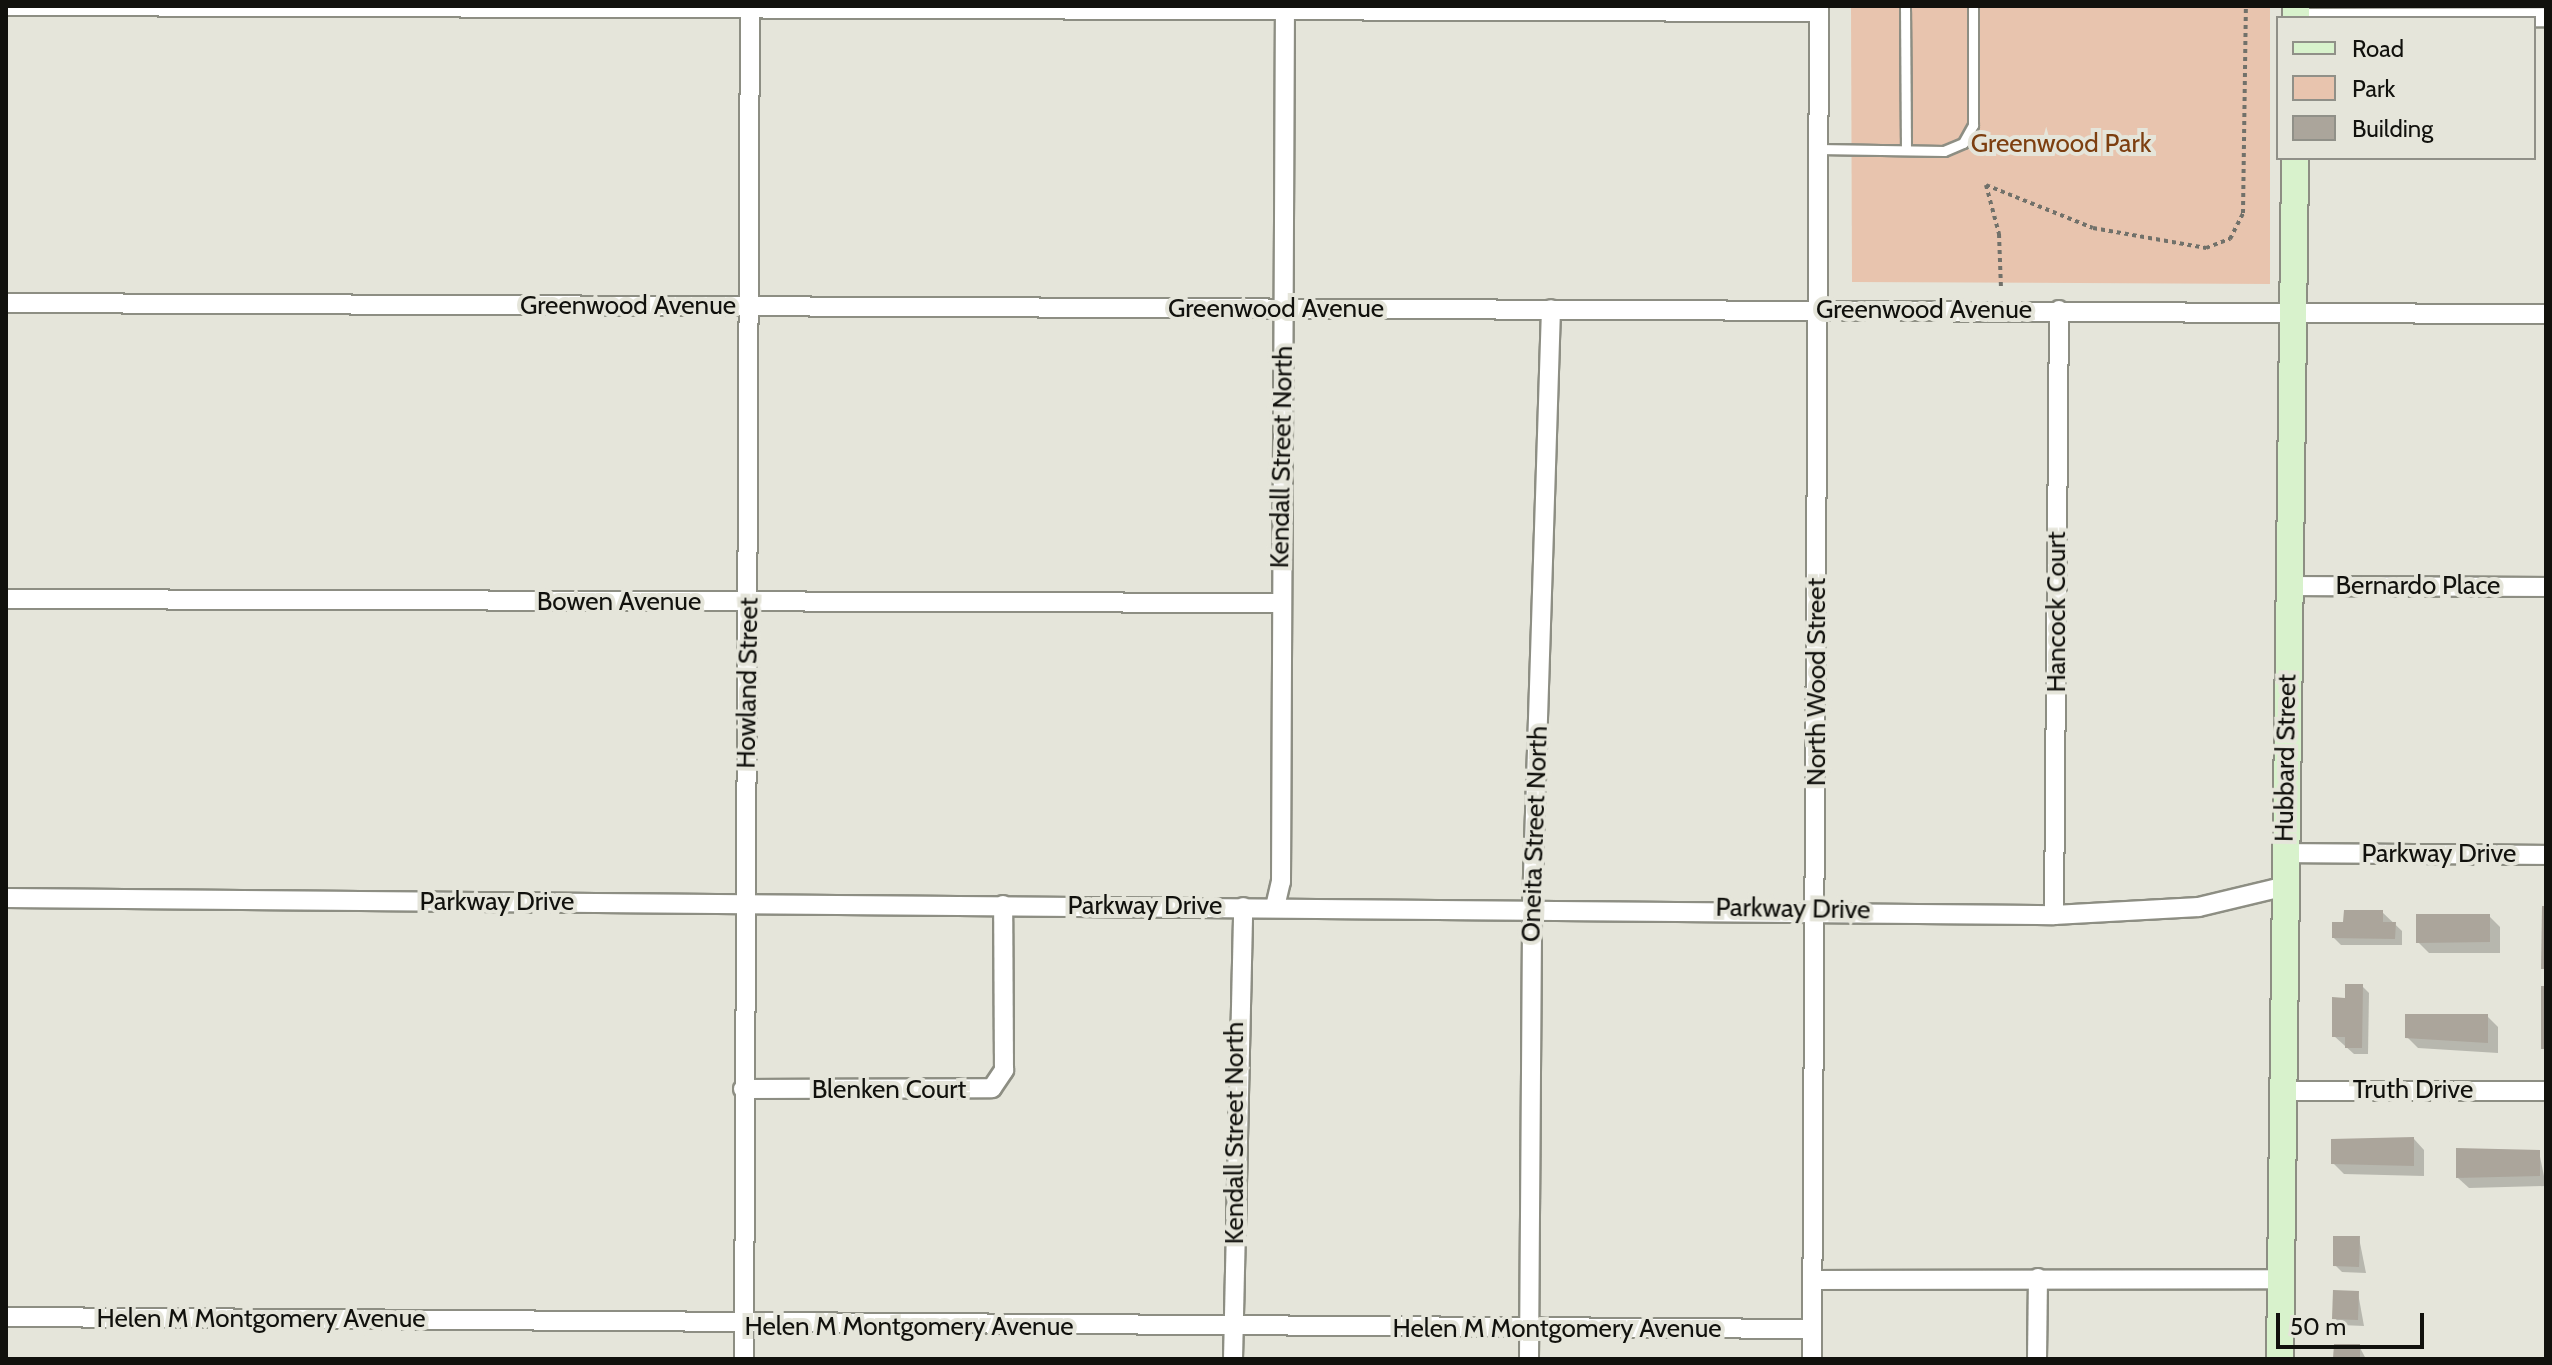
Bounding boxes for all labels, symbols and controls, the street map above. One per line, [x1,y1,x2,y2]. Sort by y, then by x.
legend [2276,16,2536,160]
text: Road [2352,34,2404,63]
text: Park [2352,74,2395,103]
text: Building [2352,114,2433,143]
park label: Greenwood Park [1971,128,2151,160]
street label: Greenwood Avenue [520,290,736,322]
street label: Greenwood Avenue [1168,293,1384,325]
street label: Greenwood Avenue [1816,294,2032,326]
street label: Kendall Street North [1264,345,1300,569]
street label: Hancock Court [2041,532,2073,692]
street label: Bernardo Place [2336,570,2500,602]
street label: North Wood Street [1801,578,1833,786]
street label: Bowen Avenue [537,586,701,618]
street label: Howland Street [731,597,765,769]
street label: Hubbard Street [2269,674,2303,842]
street label: Oneita Street North [1516,725,1554,943]
street label: Parkway Drive [2362,838,2516,870]
street label: Parkway Drive [420,886,574,918]
street label: Parkway Drive [1068,890,1222,922]
street label: Parkway Drive [1715,892,1871,926]
street label: Kendall Street North [1219,1022,1251,1244]
street label: Blenken Court [812,1074,966,1106]
street label: Truth Drive [2353,1074,2473,1106]
scale bar [2280,1297,2428,1347]
street label: Helen M Montgomery Avenue [96,1303,426,1335]
street label: Helen M Montgomery Avenue [744,1311,1074,1343]
text: 50 m [2290,1312,2346,1341]
street label: Helen M Montgomery Avenue [1392,1313,1722,1345]

